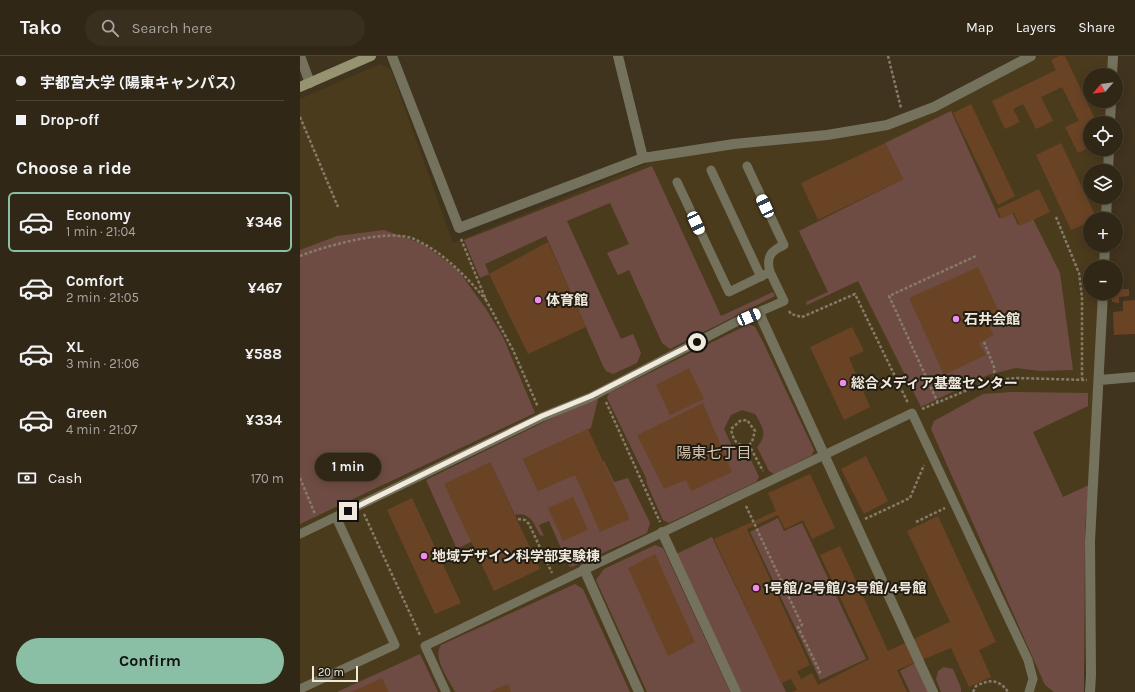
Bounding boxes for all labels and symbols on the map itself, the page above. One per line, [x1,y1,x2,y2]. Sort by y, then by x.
north arrow [1083,68,1123,108]
car [754,193,776,219]
car [685,210,707,236]
place label: 体育館 [546,292,588,309]
marker: 体育館 [533,295,543,305]
car [736,307,762,327]
place label: 石井会館 [964,311,1020,328]
marker: 石井会館 [951,314,961,324]
route start [688,333,706,351]
place label: 総合メディア基盤センター [851,375,1018,392]
marker: 総合メディア基盤センター [838,378,848,388]
district label: 陽東七丁目 [676,444,752,462]
callout: 1 min [315,453,381,481]
route end [339,502,357,520]
place label: 地域デザイン科学部実験棟 [432,548,600,565]
marker: 地域デザイン科学部実験棟 [419,551,429,561]
place label: 1号館/2号館/3号館/4号館 [764,580,926,597]
marker: 1号館/2号館/3号館/4号館 [751,583,761,593]
scale bar [312,664,358,683]

